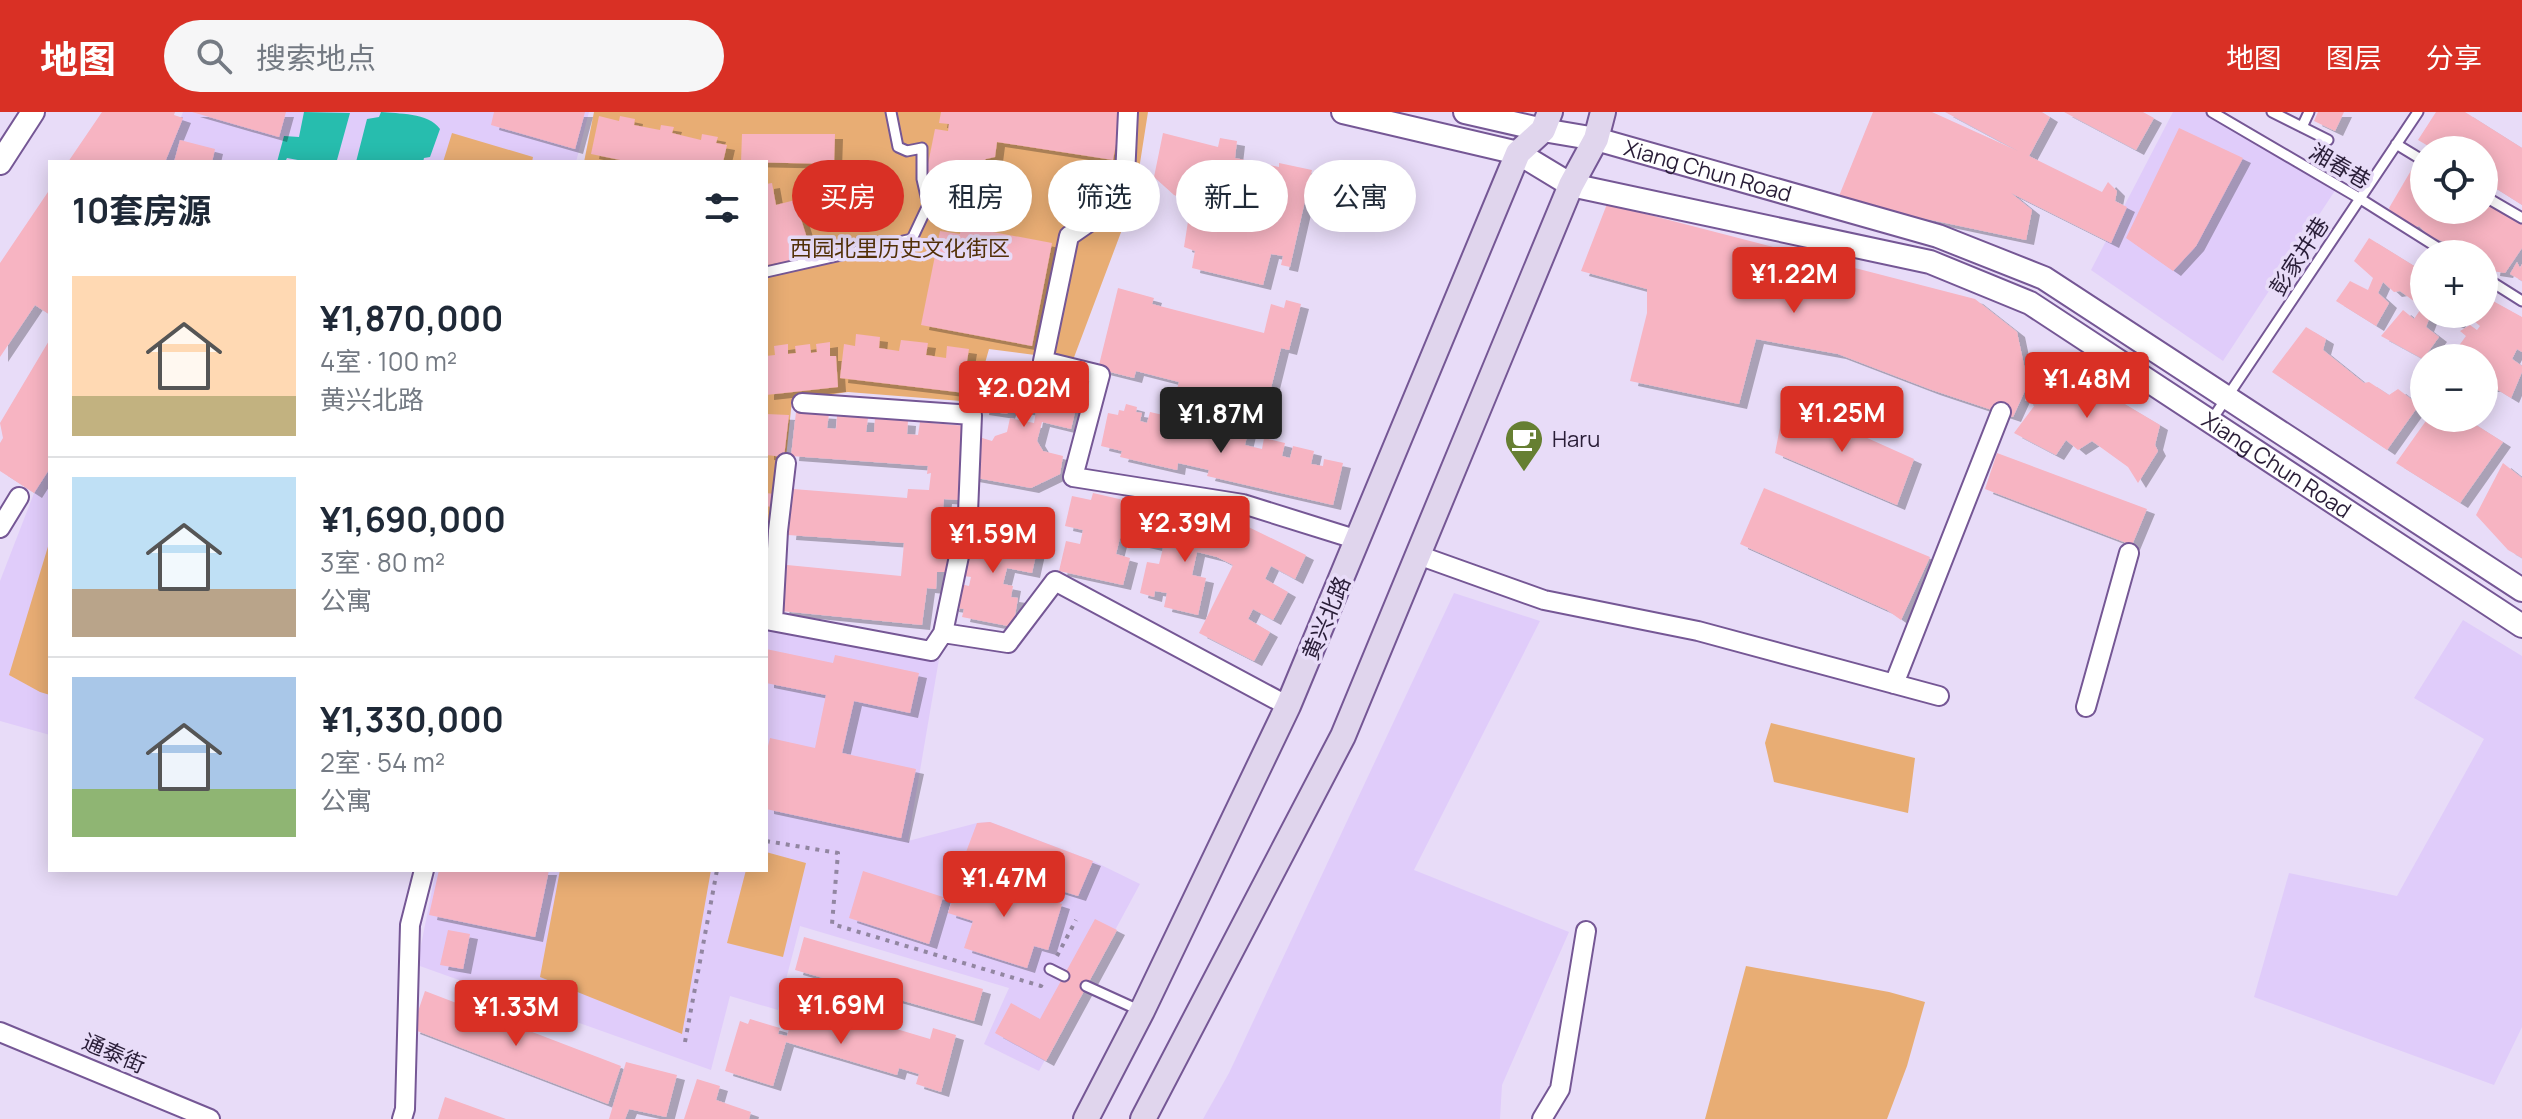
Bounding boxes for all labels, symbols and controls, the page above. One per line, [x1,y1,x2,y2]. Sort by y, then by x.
search box [164,20,724,92]
text: 地图 [40,32,116,84]
icon: search [192,34,236,78]
text: 搜索地点 [256,37,376,78]
text: 地图 [2226,38,2282,76]
text: 图层 [2326,38,2382,76]
text: 分享 [2426,38,2482,76]
street label: Xiang Chun Road [1621,133,1795,209]
map controls [2410,136,2498,432]
button: locate [2410,136,2498,224]
street label: 湘春巷 [2304,137,2376,195]
chip: 买房 [792,160,904,232]
chip: 租房 [920,160,1032,232]
chip: 筛选 [1048,160,1160,232]
chip: 新上 [1176,160,1288,232]
chip: 公寓 [1304,160,1416,232]
icon: filters [700,186,744,230]
text: 10套房源 [72,187,211,233]
street label: 彭家并巷 [2262,211,2336,301]
park label: 西园北里历史文化街区 [790,233,1010,263]
button: + [2410,240,2498,328]
pin: ¥1.22M [1729,247,1859,315]
text: ¥1.22M [1750,255,1838,291]
text: ¥1,870,000 [320,295,503,341]
icon: home [136,308,232,404]
text: 4室 · 100 m² [320,343,457,379]
button: − [2410,344,2498,432]
pin: ¥1.48M [2022,352,2152,420]
text: ¥1.48M [2043,360,2131,396]
pin: ¥2.02M [959,361,1089,429]
text: ¥2.02M [977,369,1071,405]
text: 黄兴北路 [320,381,424,417]
pin: ¥1.25M [1777,386,1907,454]
pin: ¥1.87M [1156,387,1286,455]
text: ¥1.25M [1798,394,1886,430]
text: ¥1.87M [1178,395,1264,431]
street label: Xiang Chun Road [2196,405,2357,525]
cafe icon: Haru [1503,418,1545,473]
place label: Haru [1552,424,1600,454]
text: ¥1,690,000 [320,496,506,542]
pin: ¥2.39M [1120,496,1250,564]
text: ¥2.39M [1139,504,1231,540]
pin: ¥1.59M [928,507,1058,575]
icon: home [136,509,232,605]
text: ¥1.59M [949,515,1037,551]
text: 3室 · 80 m² [320,544,445,580]
street label: 黄兴北路 [1295,572,1357,664]
text: 公寓 [320,582,372,618]
text: ¥1,330,000 [320,696,504,742]
icon: home [136,709,232,805]
text: 2室 · 54 m² [320,744,445,780]
text: 公寓 [320,782,372,818]
pin: ¥1.47M [939,851,1069,919]
text: ¥1.47M [961,859,1047,895]
pin: ¥1.69M [776,978,906,1046]
pin: ¥1.33M [451,980,581,1048]
text: ¥1.69M [797,986,885,1022]
text: ¥1.33M [473,988,559,1024]
street label: 通泰街 [78,1026,150,1080]

